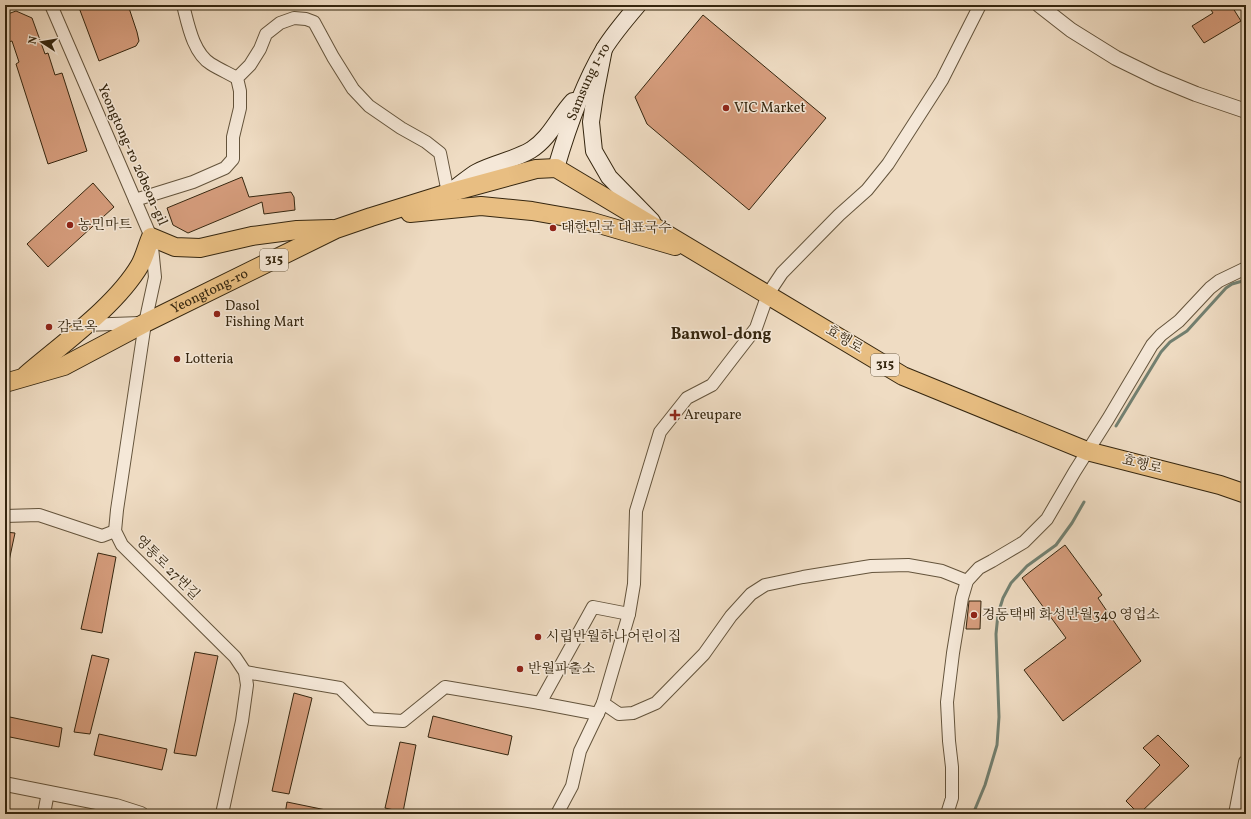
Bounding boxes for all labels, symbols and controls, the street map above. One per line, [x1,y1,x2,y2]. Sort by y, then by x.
north arrow [22,22,62,62]
text: N [26,35,42,46]
street label: Samsung 1-ro [562,40,615,123]
street label: Yeongtong-ro 26beon-gil [92,81,172,229]
place label: VIC Market [734,99,805,118]
marker: VIC Market [721,103,731,113]
place label: 농민마트 [78,216,133,235]
place label: 대한민국 대표국수 [561,219,672,238]
marker: 농민마트 [65,220,75,230]
marker: 대한민국 대표국수 [548,223,558,233]
road number: 315 [260,249,288,271]
street label: Yeongtong-ro [168,264,251,318]
place label: Dasol Fishing Mart [225,297,304,332]
marker: Dasol Fishing Mart [212,309,222,319]
place label: 감로옥 [57,318,98,337]
street label: 효행로 [822,321,867,359]
marker: 감로옥 [44,322,54,332]
district label: Banwol-dong [671,324,772,346]
place label: Lotteria [185,350,234,369]
marker: Lotteria [172,354,182,364]
road number: 315 [871,354,899,376]
place label: Areupare [684,406,742,425]
marker: Areupare [669,409,681,421]
street label: 효행로 [1120,451,1164,479]
street label: 영통로 27번길 [130,531,204,605]
place label: 경동택배 화성반월340 영업소 [982,606,1161,625]
marker: 경동택배 화성반월340 영업소 [969,610,979,620]
place label: 시립반월하나어린이집 [546,628,681,647]
marker: 시립반월하나어린이집 [533,632,543,642]
place label: 반월파출소 [528,660,596,679]
marker: 반월파출소 [515,664,525,674]

